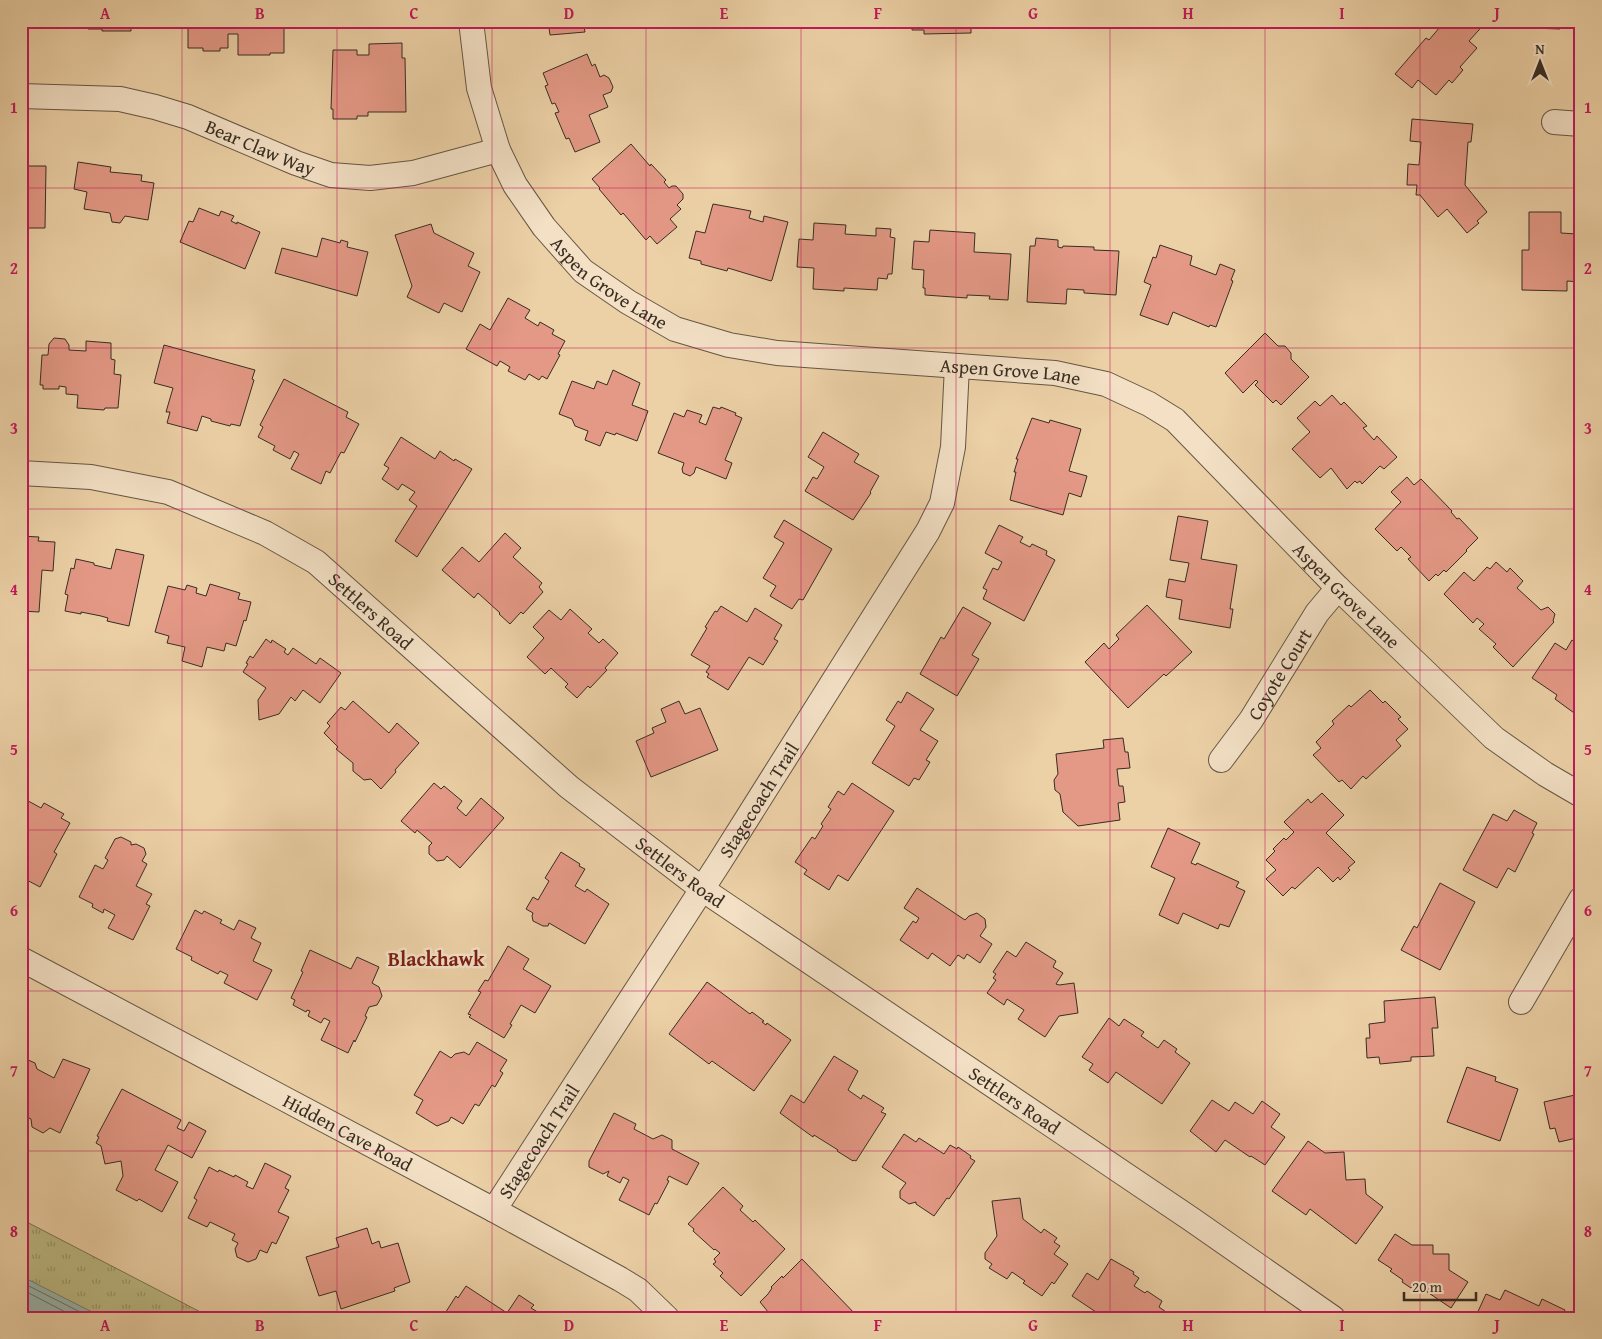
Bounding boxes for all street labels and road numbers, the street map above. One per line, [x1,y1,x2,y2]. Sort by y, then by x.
street label: Bear Claw Way [201,112,319,183]
street label: Aspen Grove Lane [544,230,673,336]
street label: Aspen Grove Lane [939,351,1083,392]
street label: Aspen Grove Lane [1287,536,1407,655]
street label: Settlers Road [322,565,420,657]
street label: Coyote Court [1240,622,1319,725]
street label: Stagecoach Trail [712,737,806,863]
street label: Settlers Road [630,829,731,915]
street label: Settlers Road [963,1059,1067,1142]
street label: Stagecoach Trail [491,1078,586,1204]
street label: Hidden Cave Road [278,1087,418,1179]

